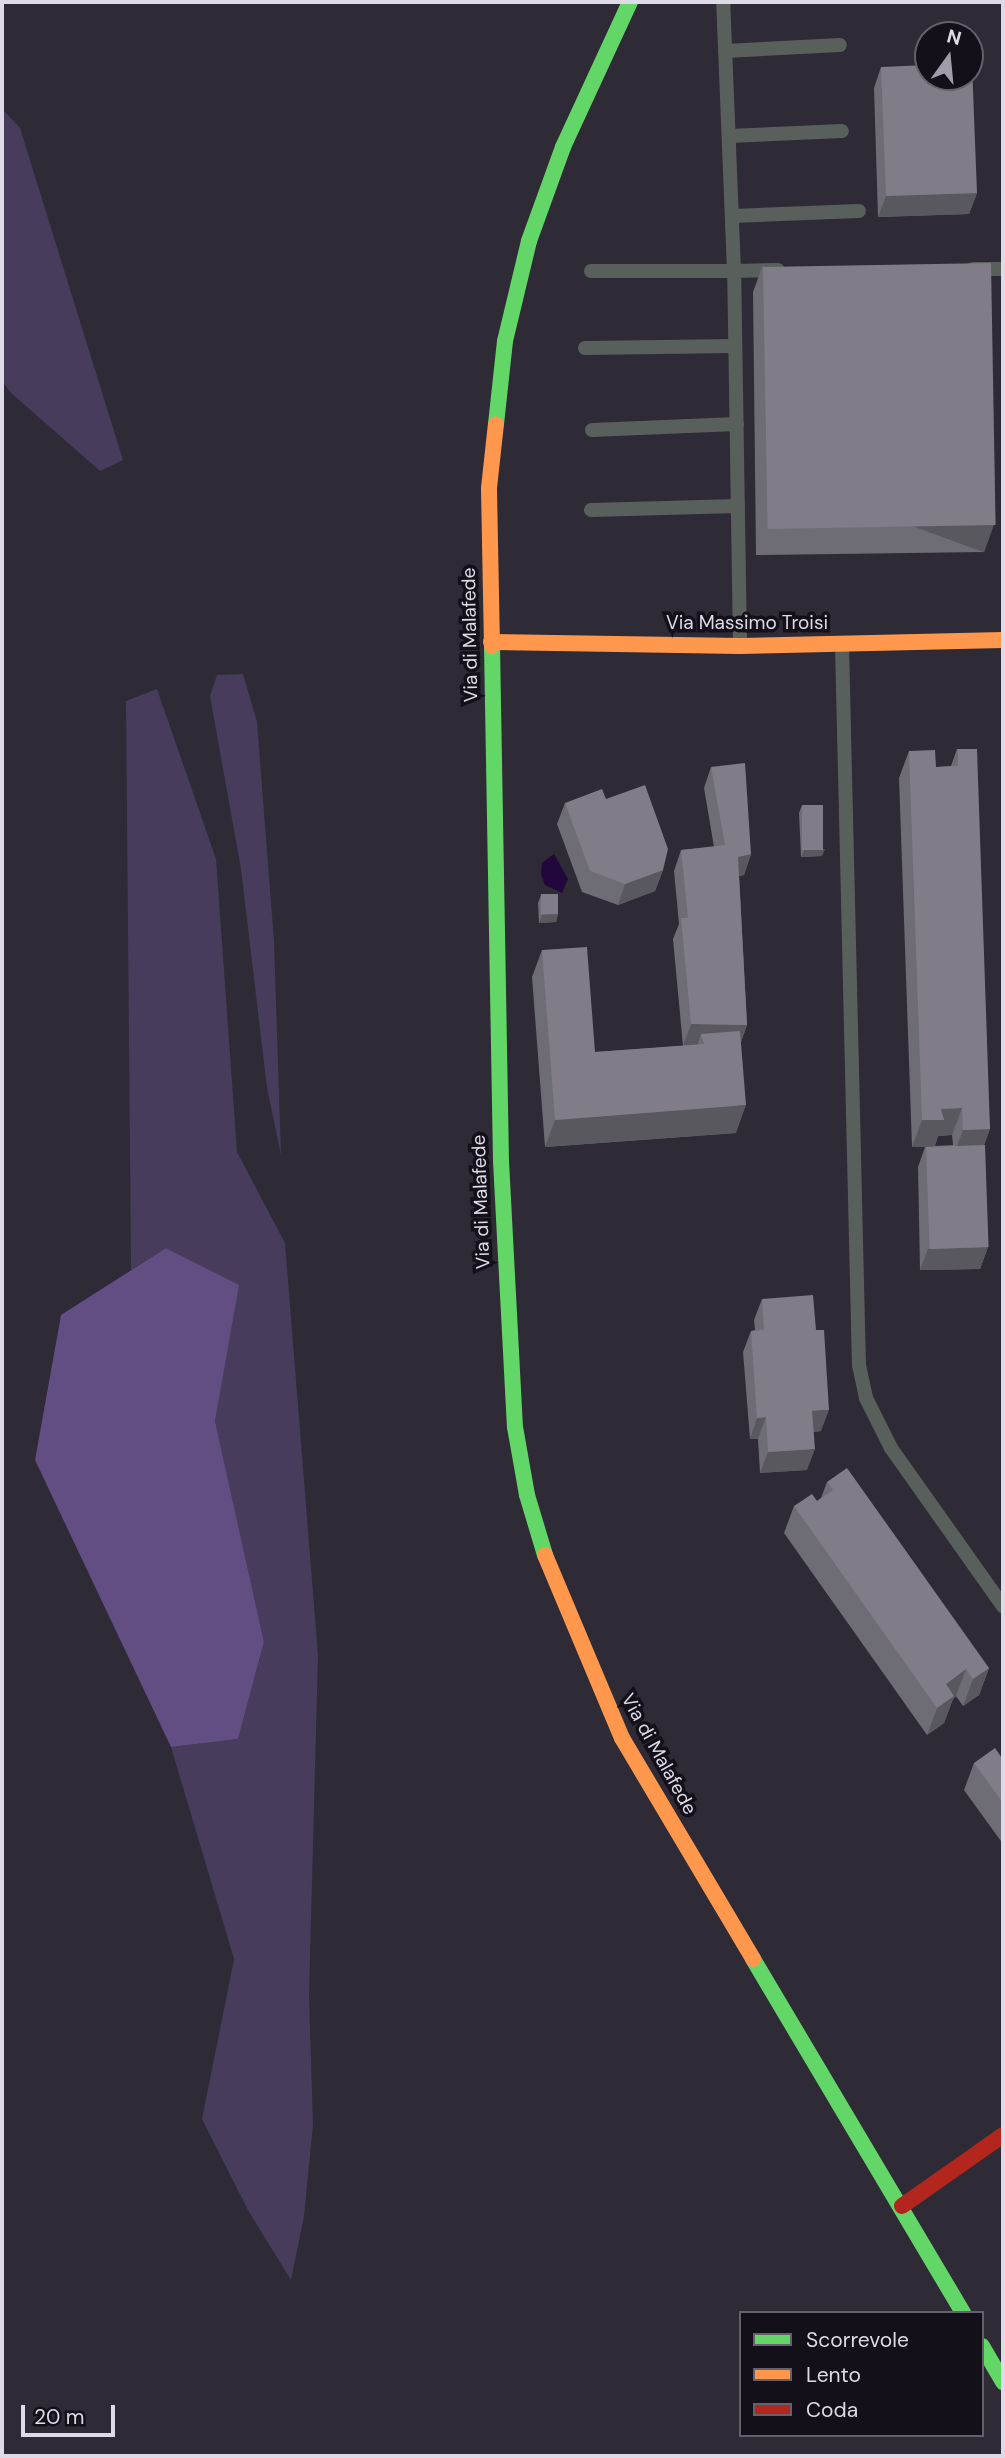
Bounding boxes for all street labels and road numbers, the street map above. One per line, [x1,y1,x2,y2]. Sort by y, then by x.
street label: Via di Malafede [457,567,483,703]
street label: Via Massimo Troisi [666,612,828,634]
street label: Via di Malafede [467,1134,495,1270]
street label: Via di Malafede [616,1690,702,1818]

